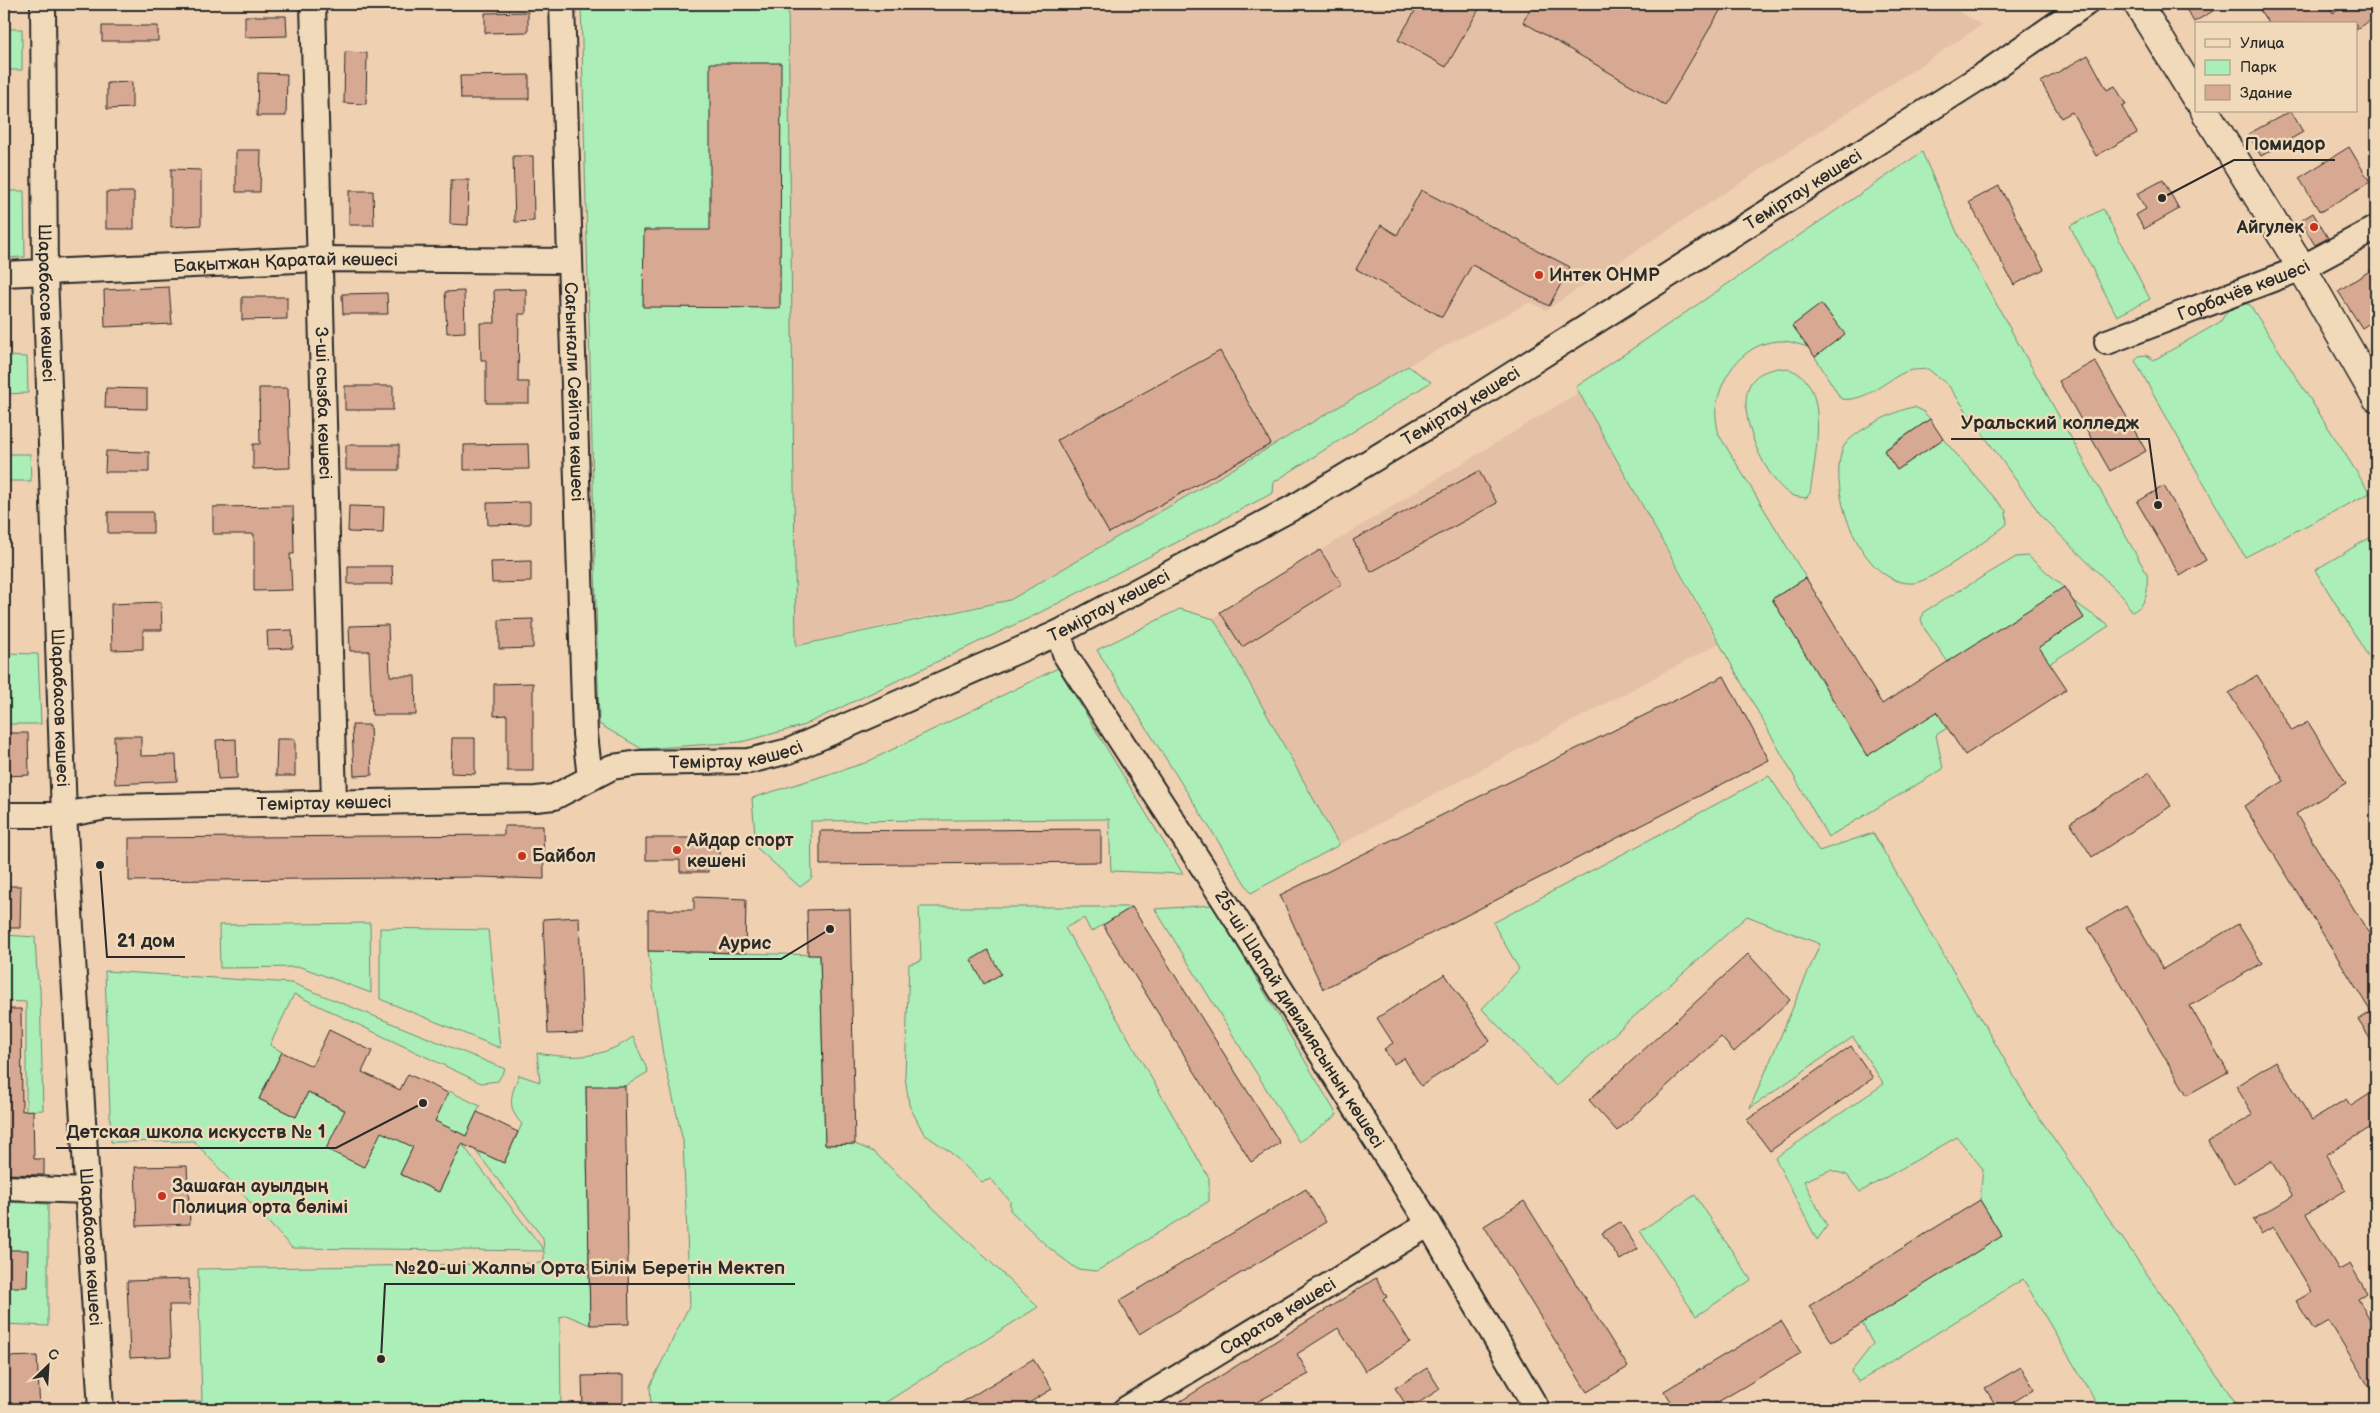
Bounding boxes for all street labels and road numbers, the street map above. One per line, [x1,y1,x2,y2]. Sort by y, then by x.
street label: Теміртау көшесі [1741,145,1866,235]
street label: Шарабасов көшесі [34,224,59,383]
street label: Бақытжан Қаратай көшесі [173,249,398,277]
street label: Горбачёв көшесі [2175,256,2314,325]
street label: Сағынғали Сейітов көшесі [560,282,588,502]
street label: 3-ші сызба көшесі [310,326,336,480]
street label: Теміртау көшесі [1398,362,1524,451]
street label: Теміртау көшесі [1045,565,1173,647]
street label: Шарабасов көшесі [46,628,73,787]
street label: Теміртау көшесі [669,736,806,773]
street label: Теміртау көшесі [257,792,392,815]
street label: 25-ші Шапай дивизиясының көшесі [1210,887,1388,1152]
street label: Шарабасов көшесі [75,1167,106,1327]
street label: Саратов көшесі [1216,1273,1340,1360]

